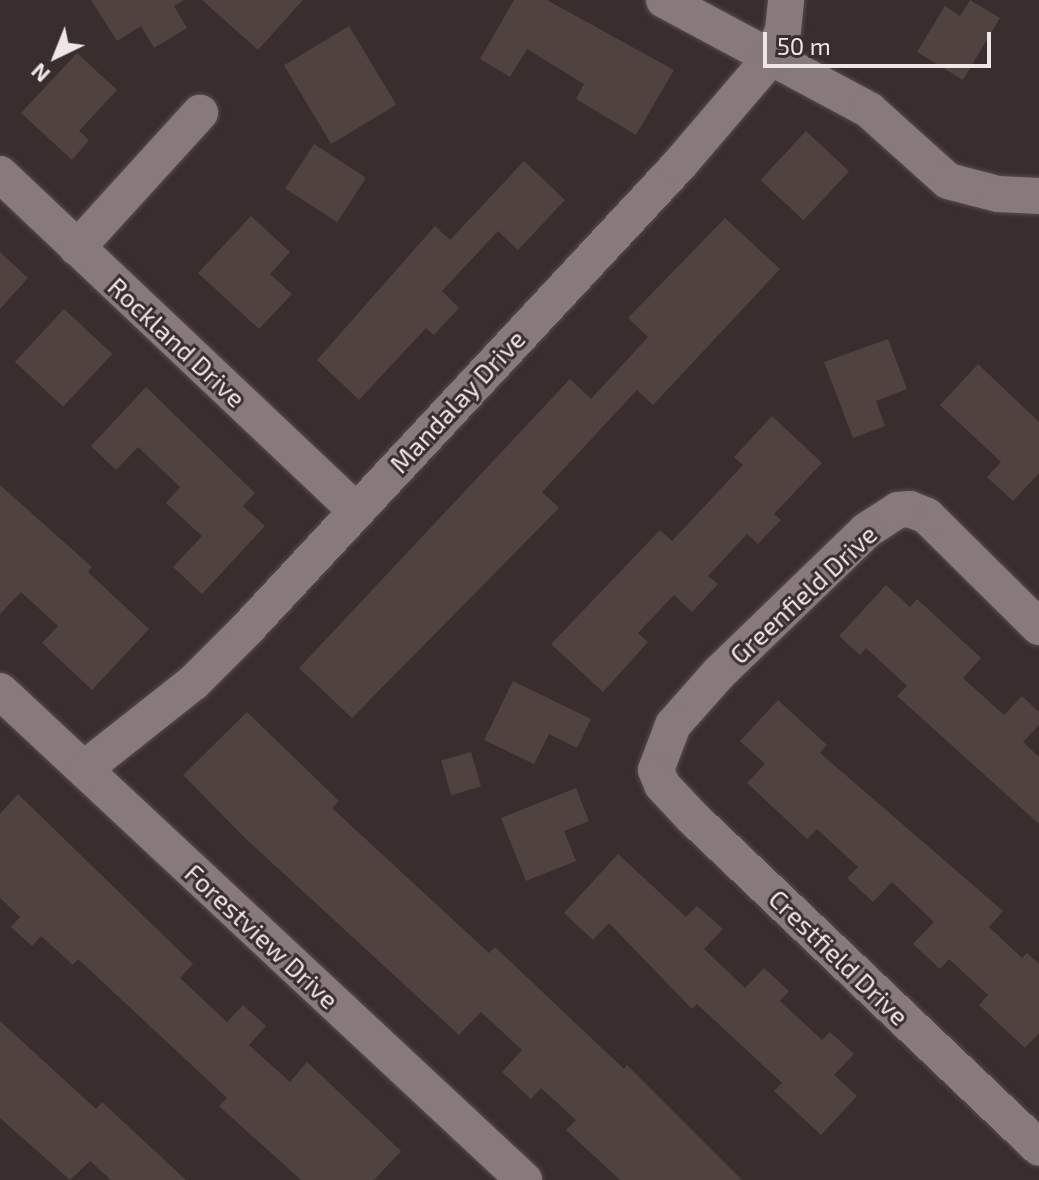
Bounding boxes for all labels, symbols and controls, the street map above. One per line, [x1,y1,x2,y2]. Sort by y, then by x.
north arrow [16,16,96,96]
scale bar [767,16,995,66]
text: 50 m [777,31,831,60]
text: N [25,59,54,88]
street label: Rockland Drive [102,271,252,413]
street label: Mandalay Drive [383,323,531,479]
street label: Greenfield Drive [723,518,883,670]
street label: Forestview Drive [179,857,345,1015]
street label: Crestfield Drive [763,883,915,1031]

